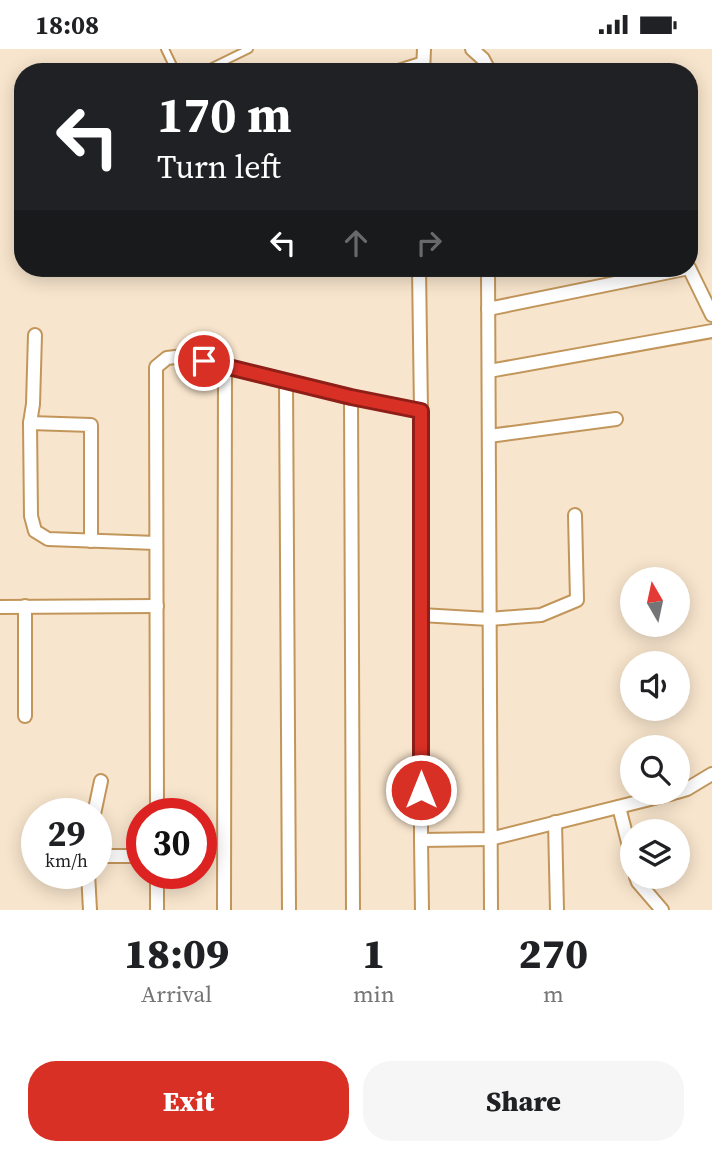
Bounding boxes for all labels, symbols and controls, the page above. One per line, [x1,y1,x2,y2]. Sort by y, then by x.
text: 18:08 [35,7,99,43]
text: 170 m [157,81,292,148]
icon: left [42,91,133,182]
text: Turn left [157,145,281,189]
icon: left [264,224,302,262]
icon: ahead [337,224,375,262]
icon: right [410,224,448,262]
pin [174,331,234,391]
icon: arrive [185,342,223,380]
north arrow [620,567,690,637]
map controls [620,567,690,889]
button: sound [620,651,690,721]
button: search [620,735,690,805]
position arrow [384,753,458,827]
speed limit sign: 30 [126,798,217,889]
text: 29 [48,810,85,858]
button: layers [620,819,690,889]
text: km/h [45,848,88,873]
text: 18:09 [124,924,229,982]
text: 1 [362,924,385,982]
text: 270 [519,924,588,982]
text: Arrival [141,978,212,1010]
text: min [353,978,395,1010]
text: m [543,978,564,1010]
button: Exit [28,1061,349,1141]
button: Share [363,1061,684,1141]

